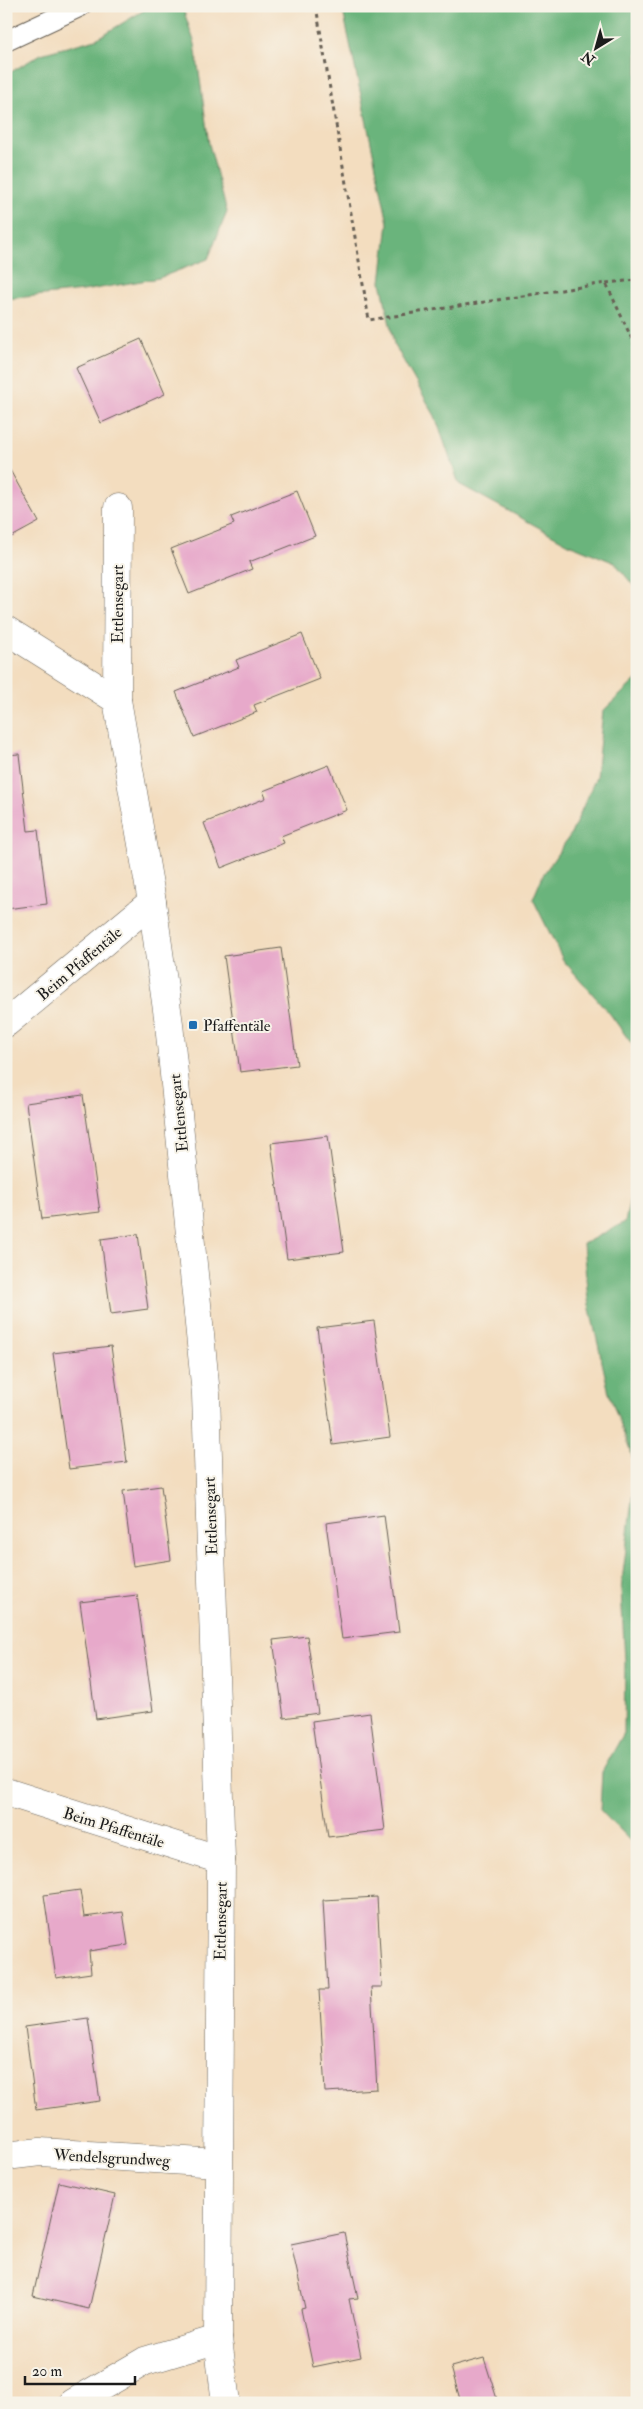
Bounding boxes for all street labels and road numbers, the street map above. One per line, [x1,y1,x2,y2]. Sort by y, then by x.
street label: Ettlensegart [108,565,128,643]
street label: Beim Pfaffentäle [33,922,126,1005]
street label: Ettlensegart [165,1073,193,1153]
street label: Ettlensegart [200,1476,222,1556]
street label: Beim Pfaffentäle [61,1803,167,1853]
street label: Ettlensegart [210,1882,232,1961]
street label: Wendelsgrundweg [52,2145,172,2171]

